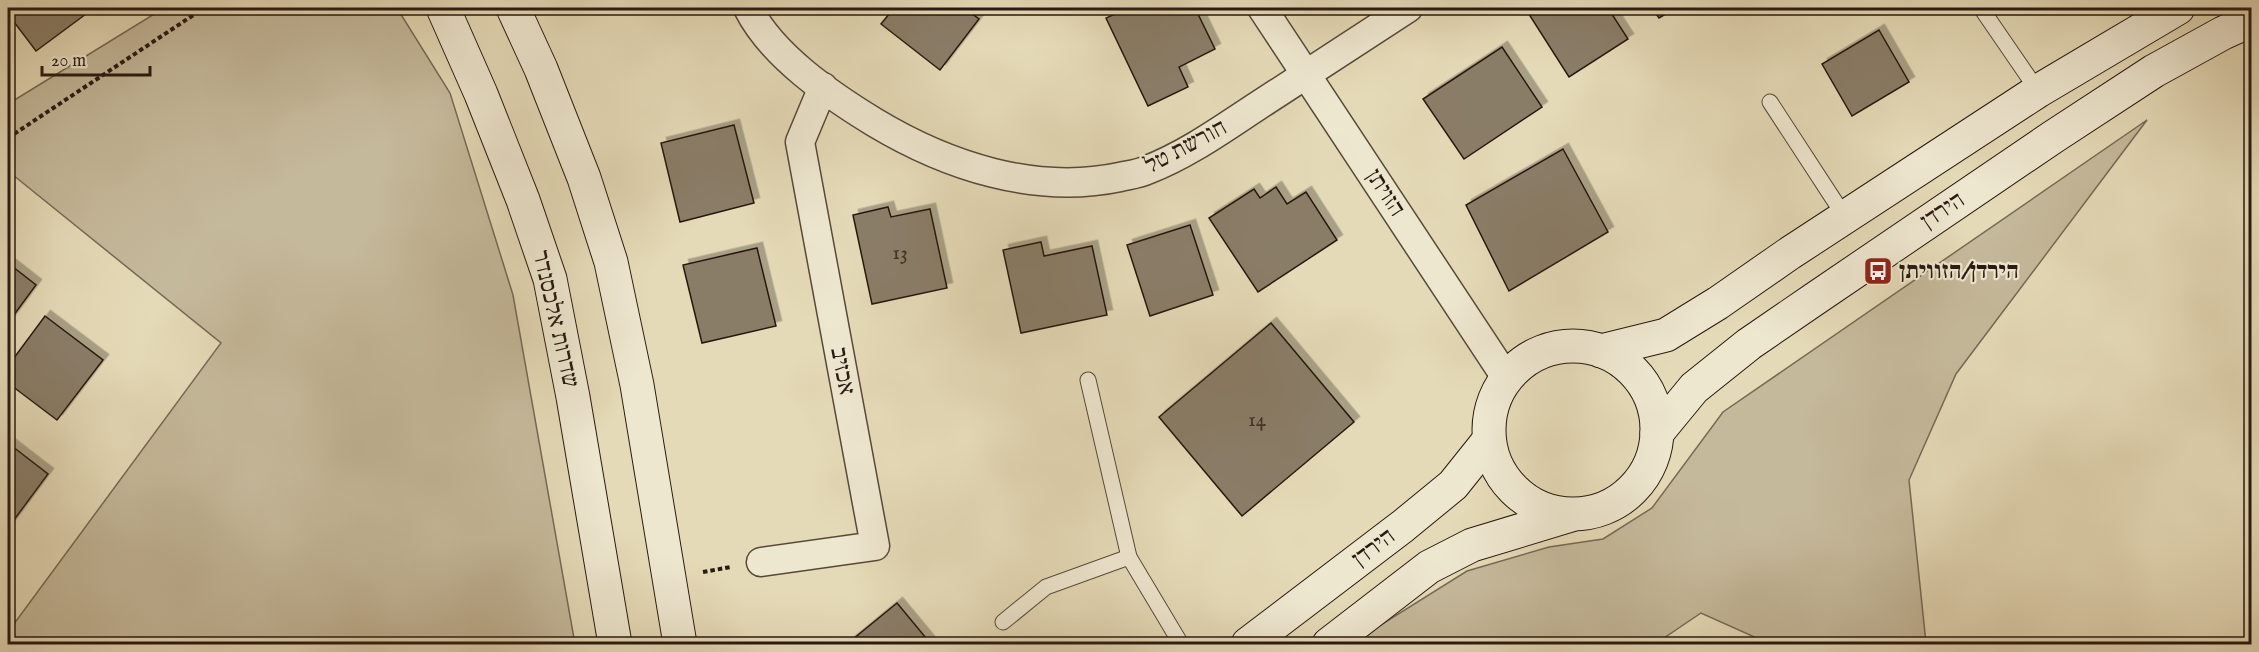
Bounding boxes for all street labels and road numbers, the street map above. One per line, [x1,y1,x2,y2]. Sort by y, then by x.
street label: חורשת טל [1139,112,1233,182]
street label: הזויתן [1358,163,1412,223]
street label: הירדן [1915,185,1971,237]
street label: שדרות אלכסנדר [524,247,586,391]
street label: אכזיב [822,344,862,398]
street label: הירדן [1346,522,1402,574]

